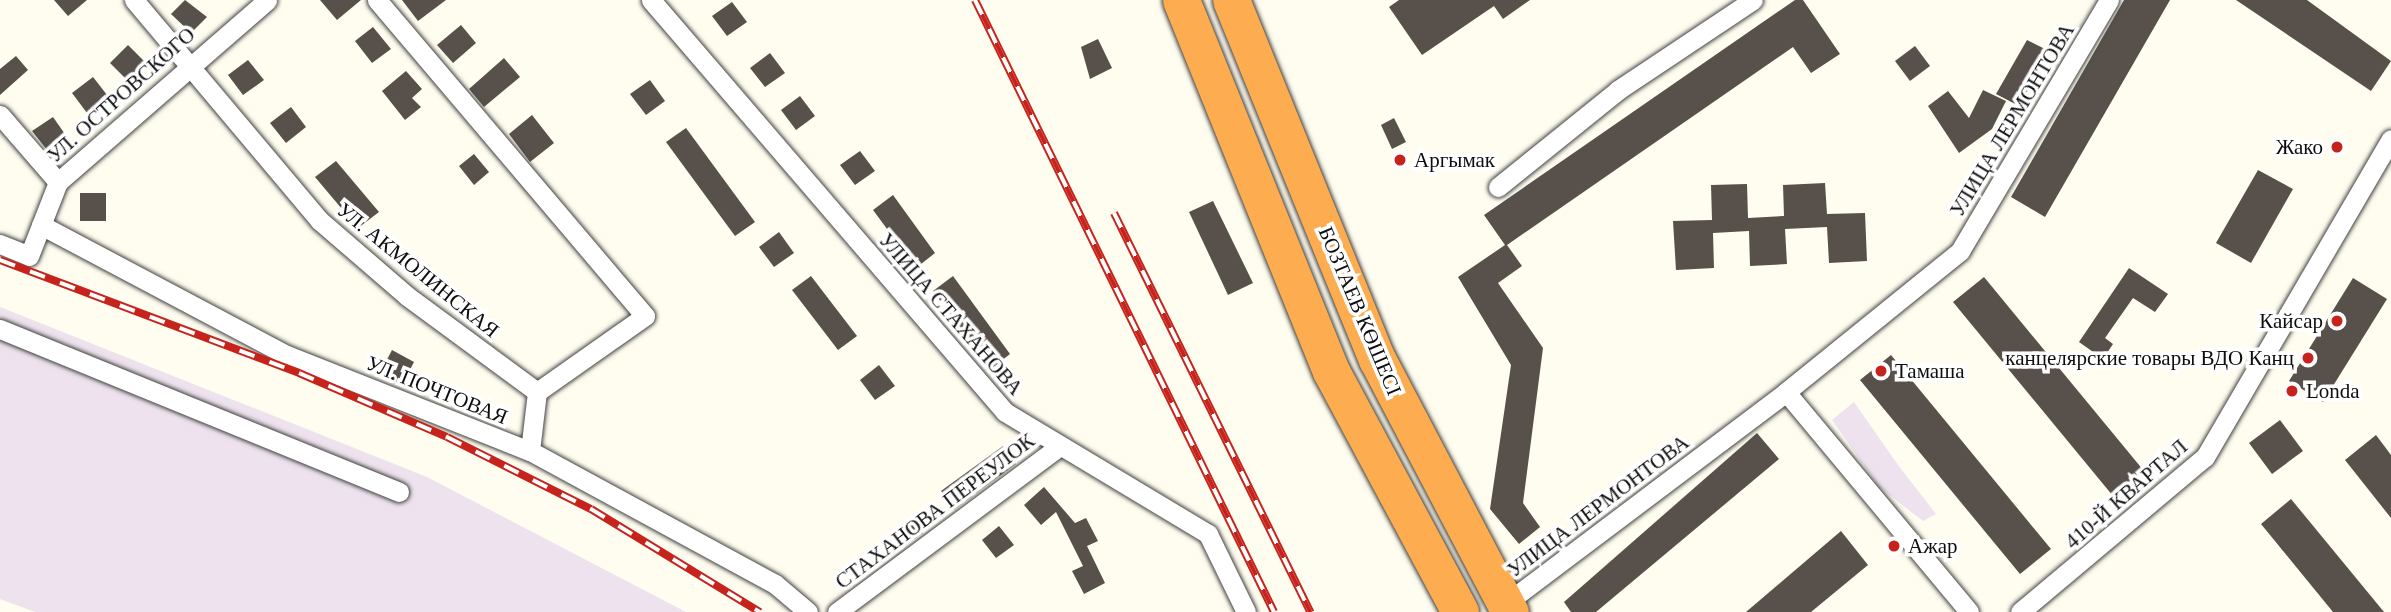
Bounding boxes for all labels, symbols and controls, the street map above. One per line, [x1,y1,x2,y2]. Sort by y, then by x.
street label: УЛИЦА ЛЕРМОНТОВА [1944,19,2080,221]
street label: УЛ. ОСТРОВСКОГО [42,22,200,168]
place label: Жако [2276,134,2323,160]
marker: Жако [2329,139,2345,155]
place label: Аргымак [1414,147,1495,173]
marker: Аргымак [1392,152,1408,168]
street label: УЛ. АКМОЛИНСКАЯ [332,197,504,343]
street label: БОЗТАЕВ КӨШЕСІ [1313,223,1407,399]
street label: УЛИЦА СТАХАНОВА [874,228,1028,400]
place label: Кайсар [2259,308,2323,334]
marker: Кайсар [2329,313,2345,329]
place label: канцелярские товары ВДО Канц [2005,345,2294,371]
street label: УЛ. ПОЧТОВАЯ [363,350,511,430]
marker: канцелярские товары ВДО Канц [2300,350,2316,366]
place label: Тамаша [1895,358,1965,384]
marker: Тамаша [1873,363,1889,379]
place label: Londa [2306,378,2360,404]
marker: Londa [2284,383,2300,399]
street label: СТАХАНОВА ПЕРЕУЛОК [830,428,1040,594]
street label: УЛИЦА ЛЕРМОНТОВА [1502,429,1694,583]
street label: 410-Й КВАРТАЛ [2060,434,2192,554]
place label: Ажар [1908,533,1957,559]
marker: Ажар [1886,538,1902,554]

